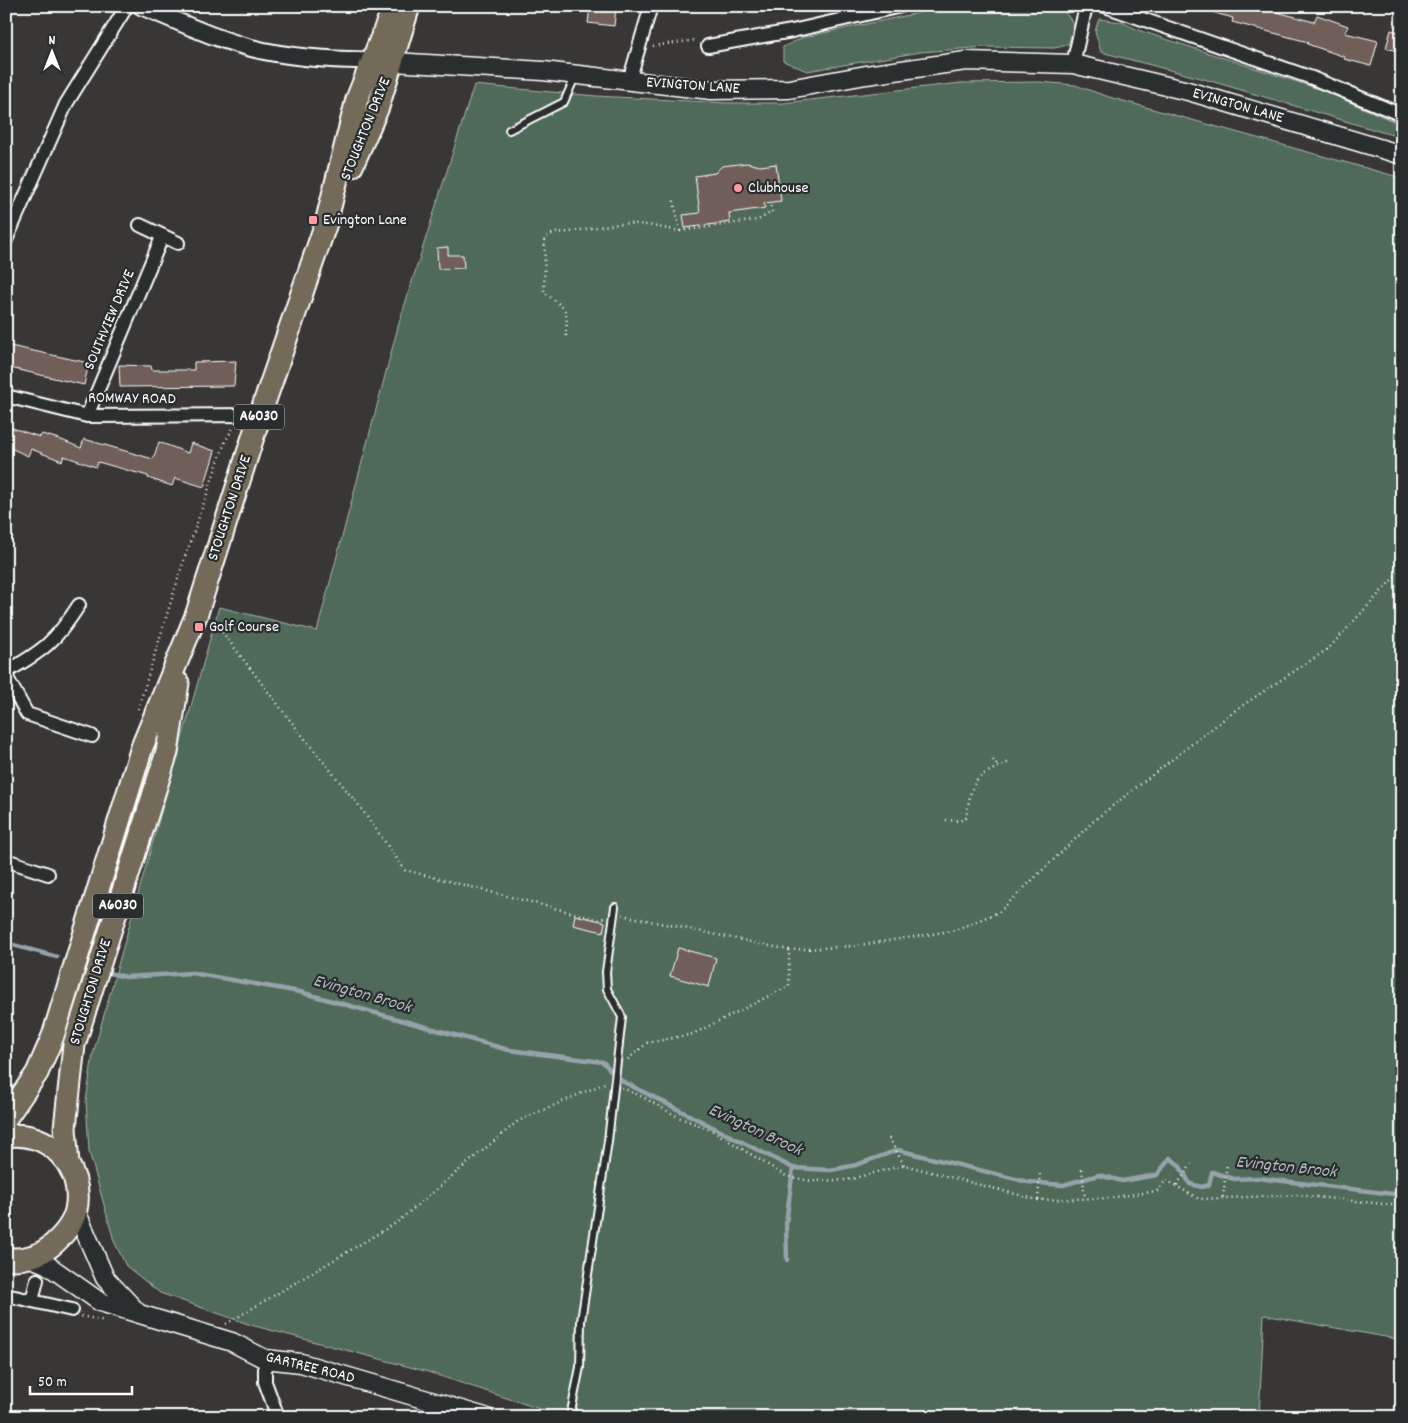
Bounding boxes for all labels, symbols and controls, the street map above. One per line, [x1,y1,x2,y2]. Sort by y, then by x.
north arrow [28,28,78,78]
text: N [49,31,56,51]
street label: EVINGTON LANE [646,71,741,101]
street label: STOUGHTON DRIVE [335,73,397,184]
street label: EVINGTON LANE [1190,82,1287,130]
place label: Clubhouse [748,177,809,200]
marker: Clubhouse [732,182,744,194]
place label: Evington Lane [323,209,407,232]
marker: Evington Lane [307,214,319,226]
street label: SOUTHVIEW DRIVE [78,265,142,374]
street label: ROMWAY ROAD [88,387,176,411]
road number: A6030 [234,404,284,430]
street label: STOUGHTON DRIVE [202,452,258,564]
place label: Golf Course [209,616,279,639]
marker: Golf Course [193,621,205,633]
road number: A6030 [93,894,143,918]
street label: STOUGHTON DRIVE [64,935,118,1048]
water label: Evington Brook [310,969,415,1021]
water label: Evington Brook [704,1098,807,1164]
water label: Evington Brook [1235,1150,1339,1186]
street label: GARTREE ROAD [263,1346,357,1390]
scale bar [30,1363,132,1395]
text: 50 m [38,1372,67,1394]

